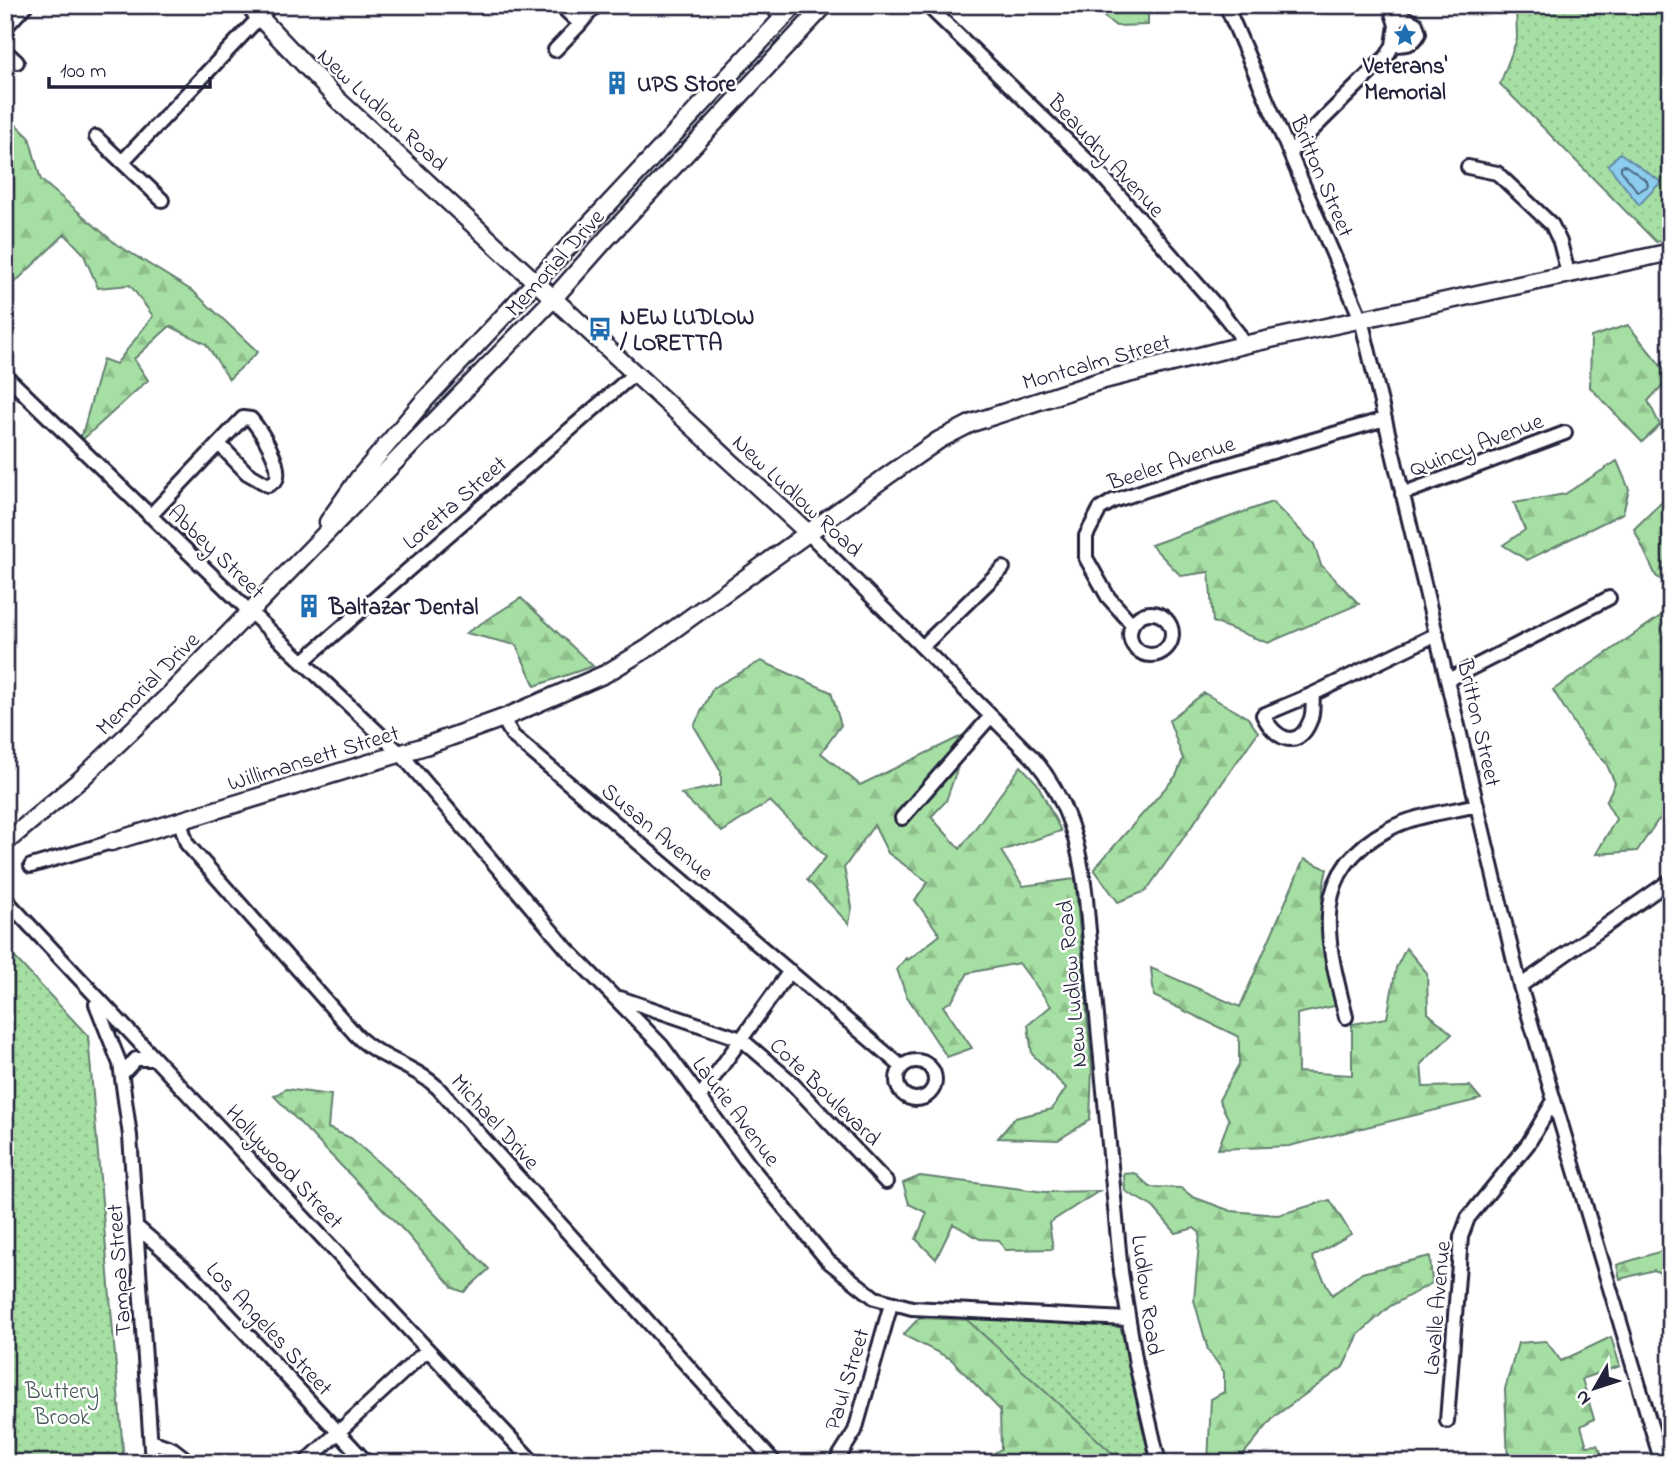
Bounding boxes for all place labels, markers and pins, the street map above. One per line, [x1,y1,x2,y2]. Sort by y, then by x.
place icon: Veterans' Memorial [1391,21,1419,49]
place label: Veterans' Memorial [1362,51,1448,110]
building icon: UPS Store [603,69,631,97]
place label: UPS Store [637,69,737,102]
place label: NEW LUDLOW / LORETTA [619,302,755,361]
bus stop icon: NEW LUDLOW / LORETTA [586,315,614,343]
building icon: Baltazar Dental [295,592,323,620]
place label: Baltazar Dental [328,592,479,625]

